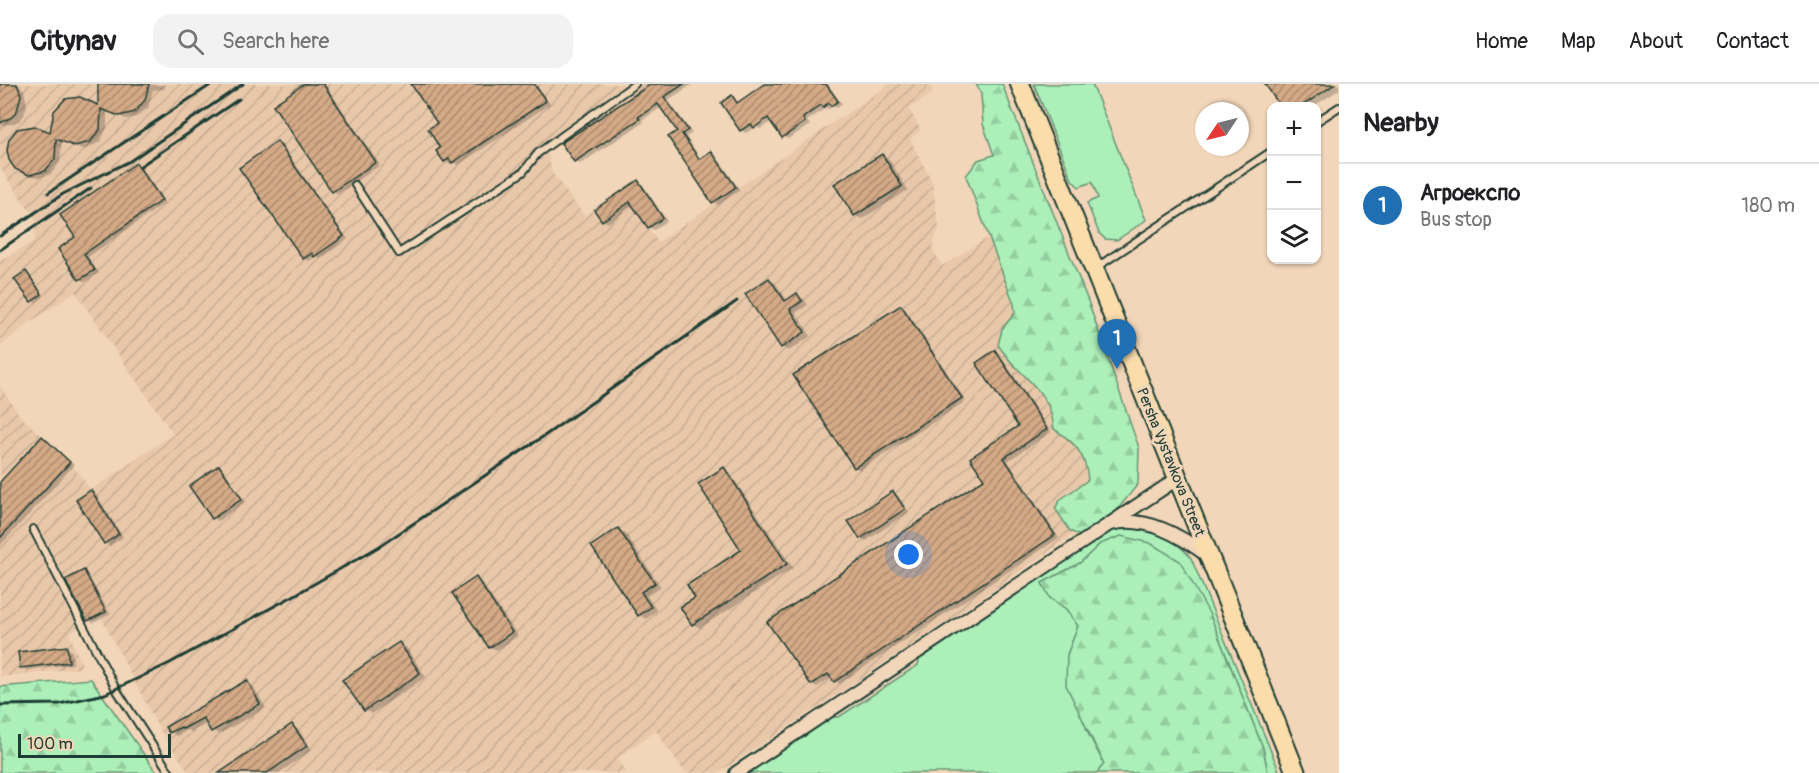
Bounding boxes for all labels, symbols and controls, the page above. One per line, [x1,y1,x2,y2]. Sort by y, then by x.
search box [153,14,573,68]
text: Citynav [30,24,117,59]
icon: search [174,25,207,58]
text: Search here [222,27,329,55]
text: Home [1475,28,1528,55]
text: Map [1561,28,1596,55]
text: About [1629,28,1683,55]
text: Contact [1716,28,1789,55]
north arrow [1195,102,1249,156]
map controls [1267,102,1321,264]
button: + [1267,102,1321,156]
text: Nearby [1363,107,1439,139]
button: − [1267,156,1321,210]
text: Агроекспо [1420,179,1520,207]
text: 1 [1379,193,1386,218]
text: 180 m [1741,193,1795,218]
text: Bus stop [1420,207,1492,232]
button: layers [1267,210,1321,264]
pin: 1 [1098,320,1136,369]
street label: Persha Vystavkova Street [1132,385,1209,540]
your location [894,540,923,569]
scale bar [18,731,171,758]
text: 100 m [27,734,73,754]

